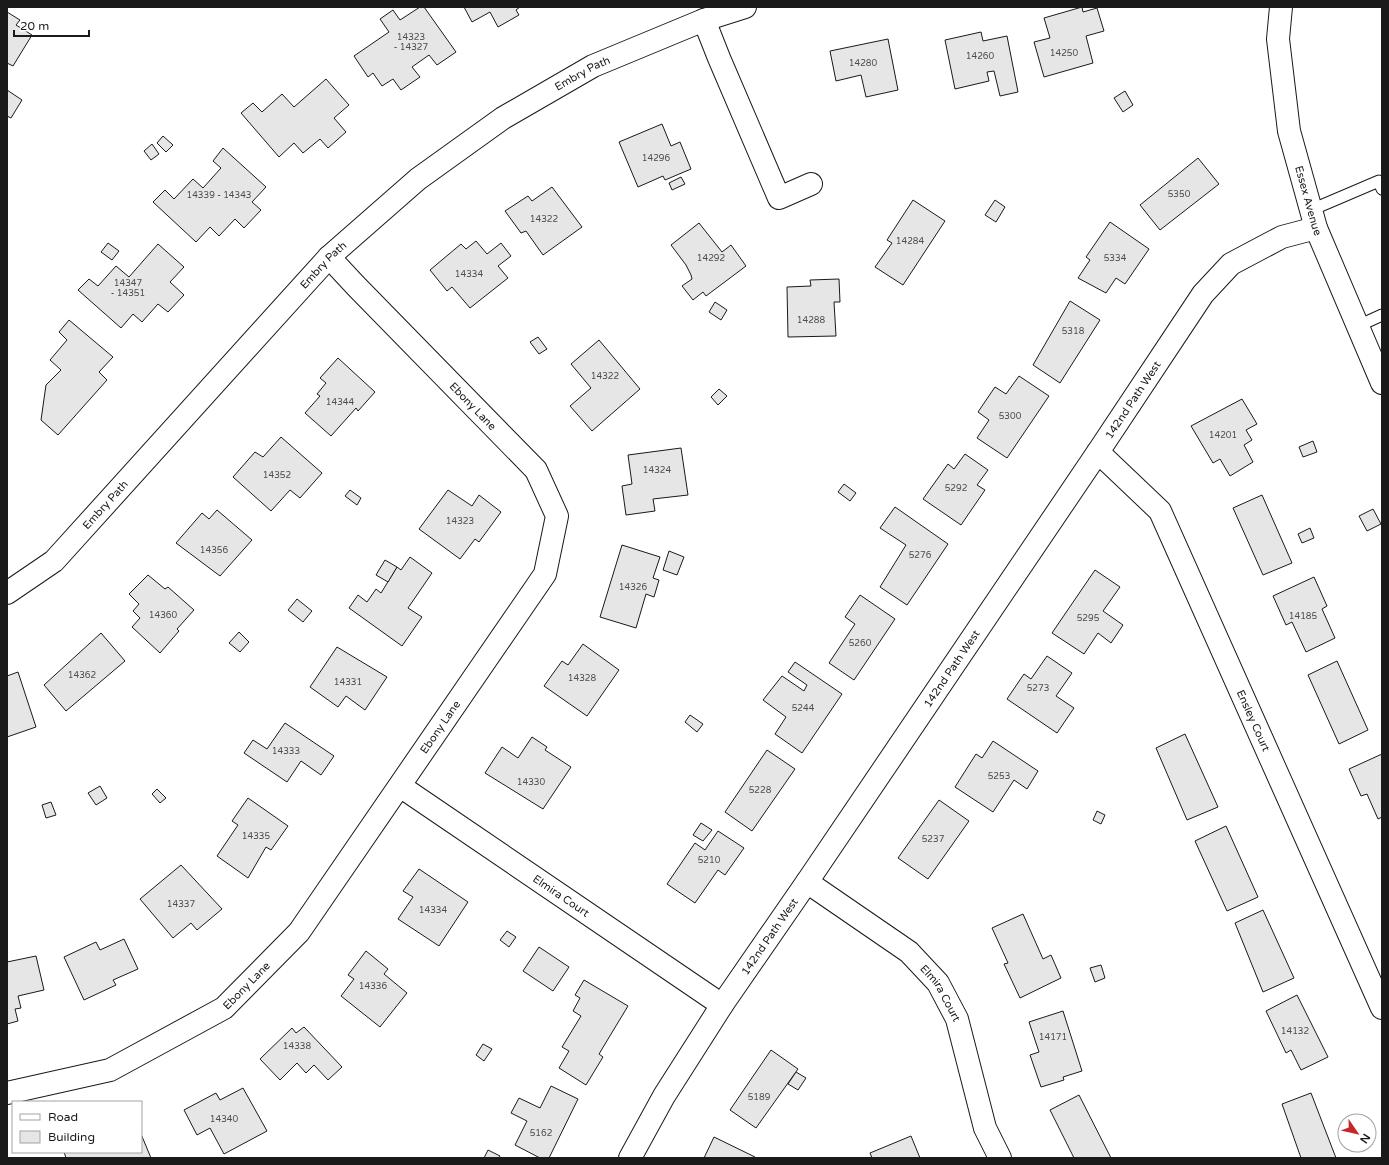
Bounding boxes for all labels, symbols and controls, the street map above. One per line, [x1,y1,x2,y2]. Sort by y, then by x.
scale bar [14,12,89,38]
text: 20 m [20,19,49,33]
house number: 14323 - 14327 [394,32,428,53]
house number: 14250 [1050,48,1078,59]
house number: 14260 [966,51,994,62]
street label: Embry Path [553,54,612,94]
house number: 14280 [849,58,877,69]
house number: 14296 [642,153,670,164]
street label: Essex Avenue [1292,164,1324,238]
house number: 5350 [1168,189,1191,200]
house number: 14339 - 14343 [187,190,251,201]
house number: 14322 [530,214,558,225]
house number: 14284 [896,236,924,247]
street label: Embry Path [297,239,349,292]
house number: 14292 [697,253,725,264]
house number: 5334 [1104,253,1127,264]
house number: 14334 [455,269,483,280]
house number: 14347 - 14351 [111,278,145,299]
house number: 14288 [797,315,825,326]
house number: 5318 [1062,326,1085,337]
street label: 142nd Path West [1103,359,1164,441]
house number: 14322 [591,371,619,382]
street label: Ebony Lane [447,380,499,433]
house number: 14344 [326,397,354,408]
house number: 5300 [999,411,1022,422]
house number: 14201 [1209,430,1237,441]
house number: 14324 [643,465,671,476]
house number: 14352 [263,470,291,481]
street label: Embry Path [80,478,131,532]
house number: 5292 [945,483,967,494]
house number: 14323 [446,516,474,527]
house number: 14356 [200,545,228,556]
house number: 5276 [909,550,932,561]
house number: 14326 [619,582,647,593]
house number: 14360 [149,610,177,621]
house number: 14185 [1289,611,1317,622]
house number: 5295 [1077,613,1100,624]
street label: 142nd Path West [921,628,983,710]
house number: 5260 [849,638,872,649]
house number: 14362 [68,670,96,681]
house number: 14328 [568,673,596,684]
house number: 14331 [334,677,362,688]
house number: 5273 [1027,683,1049,694]
street label: Ensley Court [1234,688,1272,753]
street label: Ebony Lane [418,698,463,756]
house number: 5244 [792,703,815,714]
house number: 14333 [272,746,300,757]
house number: 5253 [988,771,1010,782]
house number: 14330 [517,777,545,788]
house number: 5228 [749,785,772,796]
house number: 14335 [242,831,270,842]
house number: 5237 [922,834,945,845]
house number: 5210 [698,855,721,866]
street label: Elmira Court [530,872,592,920]
street label: 142nd Path West [739,896,801,978]
house number: 14337 [167,899,195,910]
house number: 14334 [419,905,447,916]
street label: Ebony Lane [220,959,273,1012]
street label: Elmira Court [917,962,963,1024]
house number: 14336 [359,981,387,992]
house number: 14132 [1281,1026,1309,1037]
house number: 14171 [1039,1032,1067,1043]
house number: 14338 [283,1041,311,1052]
house number: 5189 [748,1092,771,1103]
legend [12,1101,142,1153]
text: Road [48,1110,78,1124]
north arrow [1337,1113,1377,1153]
house number: 14340 [210,1114,238,1125]
house number: 5162 [530,1128,552,1139]
text: Building [48,1130,95,1144]
text: N [1357,1131,1373,1146]

